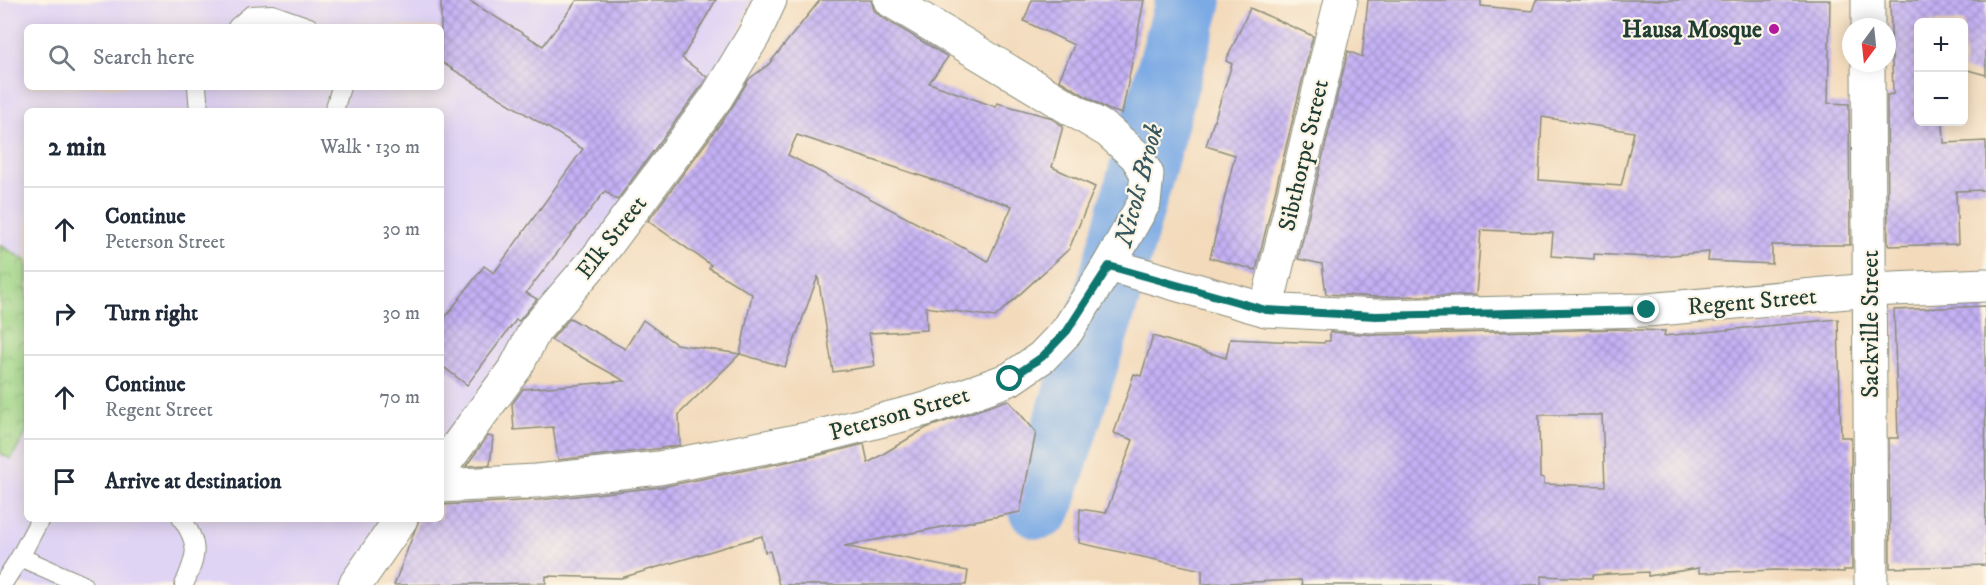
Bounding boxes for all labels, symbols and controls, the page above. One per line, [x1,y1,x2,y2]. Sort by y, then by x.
place label: Hausa Mosque [1622,15,1762,45]
north arrow [1842,18,1896,72]
map controls [1914,18,1968,126]
button: + [1914,18,1968,72]
marker: Hausa Mosque [1767,22,1781,36]
search box [24,24,444,90]
icon: search [45,41,78,74]
text: Search here [93,44,195,71]
button: − [1914,72,1968,126]
street label: Sibthorpe Street [1272,76,1336,234]
water label: Nicols Brook [1107,121,1172,252]
text: 2 min [48,131,106,164]
text: Walk · 130 m [320,135,420,160]
street label: Elk Street [570,190,654,285]
text: Continue [105,203,186,230]
icon: ahead [48,213,81,246]
text: 30 m [382,217,420,242]
text: Peterson Street [105,230,225,255]
street label: Sackville Street [1856,250,1886,398]
street label: Regent Street [1686,281,1818,323]
route end [1633,296,1659,322]
icon: right [48,297,81,330]
text: Turn right [105,300,198,327]
text: 30 m [382,301,420,326]
route start [996,365,1022,391]
text: Continue [105,371,186,398]
street label: Peterson Street [826,380,973,448]
icon: ahead [48,381,81,414]
text: 70 m [379,385,420,410]
text: Regent Street [105,398,213,423]
icon: arrive [48,465,81,498]
text: Arrive at destination [105,468,282,495]

